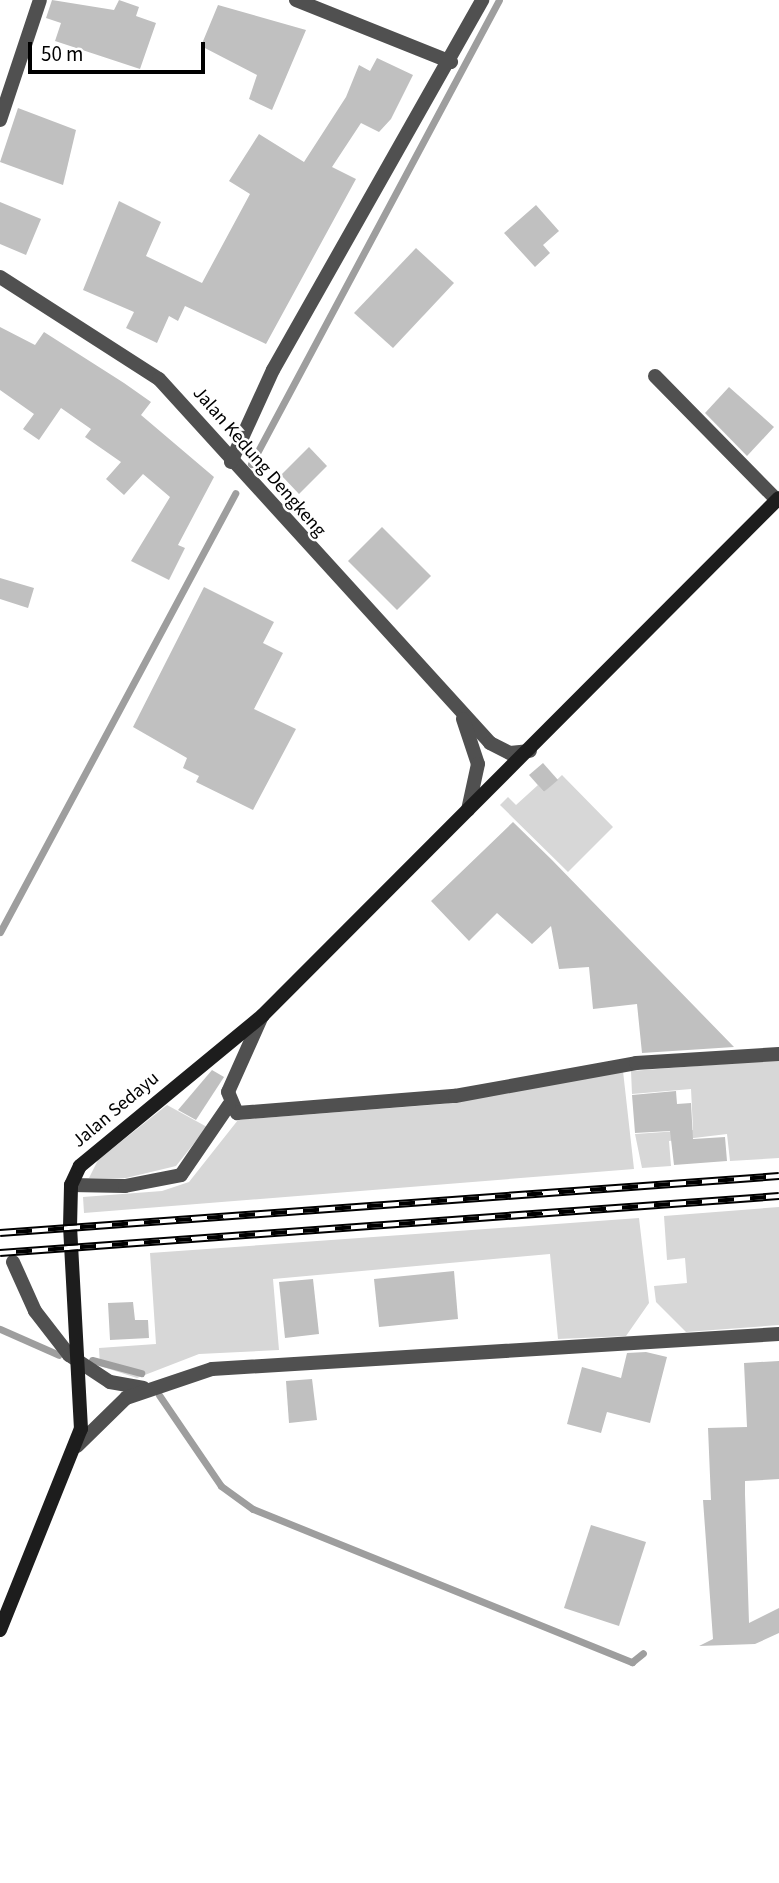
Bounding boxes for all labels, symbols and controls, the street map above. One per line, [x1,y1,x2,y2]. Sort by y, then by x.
scale bar [32,28,208,72]
text: 50 m [41,39,83,69]
street label: Jalan Kedung Dengkeng [187,382,331,542]
street label: Jalan Sedayu [68,1067,164,1153]

